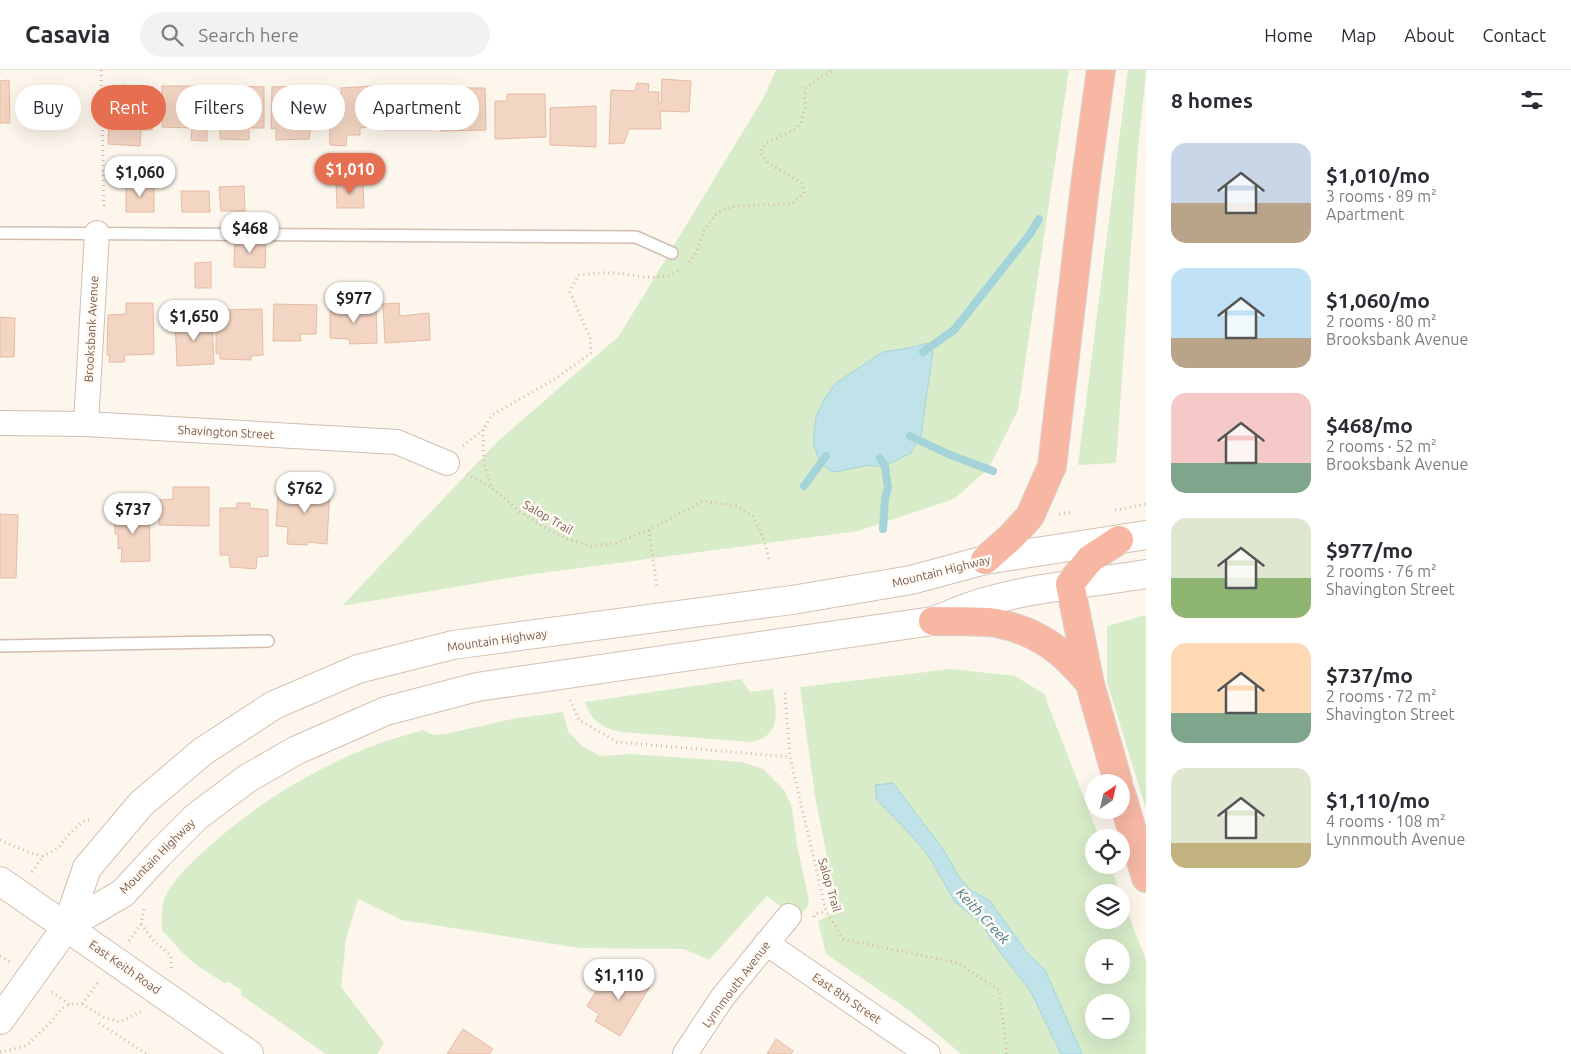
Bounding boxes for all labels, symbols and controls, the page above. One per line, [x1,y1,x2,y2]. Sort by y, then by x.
search box [140,12,490,57]
text: Casavia [25,21,110,48]
icon: search [158,21,186,49]
text: Search here [198,24,299,46]
text: Home [1264,25,1313,45]
text: Map [1341,25,1376,45]
text: About [1404,25,1454,45]
text: Contact [1482,25,1546,45]
chip: Buy [15,85,81,130]
chip: Rent [91,85,166,130]
chip: Filters [176,85,262,130]
chip: New [272,85,345,130]
chip: Apartment [355,85,479,130]
icon: filters [1518,86,1546,114]
text: 8 homes [1171,88,1253,112]
pin: $1,010 [309,152,391,195]
pin: $1,060 [99,156,181,198]
text: $1,010 [325,160,375,178]
text: $1,060 [115,163,165,181]
icon: home [1211,163,1271,223]
text: $1,010/mo [1326,163,1430,187]
text: 3 rooms · 89 m² [1326,187,1437,205]
text: Apartment [1326,205,1404,223]
pin: $468 [220,212,280,254]
text: $468 [232,219,268,237]
street label: Brooksbank Avenue [82,275,100,383]
pin: $977 [324,282,384,324]
icon: home [1211,288,1271,348]
text: $1,060/mo [1326,288,1430,312]
text: $977 [336,289,372,307]
pin: $1,650 [153,300,235,342]
text: $1,650 [169,307,219,325]
text: 2 rooms · 80 m² [1326,312,1437,330]
text: Brooksbank Avenue [1326,330,1468,348]
icon: home [1211,413,1271,473]
text: $468/mo [1326,413,1413,437]
street label: Shavington Street [177,423,275,441]
text: 2 rooms · 52 m² [1326,437,1437,455]
text: Brooksbank Avenue [1326,455,1468,473]
pin: $762 [275,472,335,514]
text: $762 [287,479,323,497]
pin: $737 [103,492,163,535]
street label: Salop Trail [521,498,575,536]
text: $737 [115,500,151,518]
icon: home [1211,538,1271,598]
text: $977/mo [1326,538,1413,562]
street label: Mountain Highway [891,552,992,589]
text: 2 rooms · 76 m² [1326,562,1437,580]
text: Shavington Street [1326,580,1455,598]
street label: Mountain Highway [446,627,548,653]
icon: home [1211,663,1271,723]
text: $737/mo [1326,663,1413,687]
text: 2 rooms · 72 m² [1326,687,1437,705]
text: Shavington Street [1326,705,1455,723]
north arrow [1085,774,1130,819]
map controls [1085,774,1130,1039]
icon: home [1211,788,1271,848]
text: $1,110/mo [1326,788,1430,812]
text: 4 rooms · 108 m² [1326,812,1446,830]
street label: Mountain Highway [117,816,197,896]
button: locate [1085,829,1130,874]
text: Lynnmouth Avenue [1326,830,1465,848]
street label: Salop Trail [816,857,844,913]
button: layers [1085,884,1130,929]
water label: Keith Creek [953,885,1013,948]
street label: East Keith Road [87,938,163,996]
street label: Lynnmouth Avenue [699,938,773,1030]
button: + [1085,939,1130,984]
pin: $1,110 [578,958,660,1001]
text: $1,110 [594,966,644,984]
street label: East 8th Street [810,970,884,1026]
button: − [1085,994,1130,1039]

